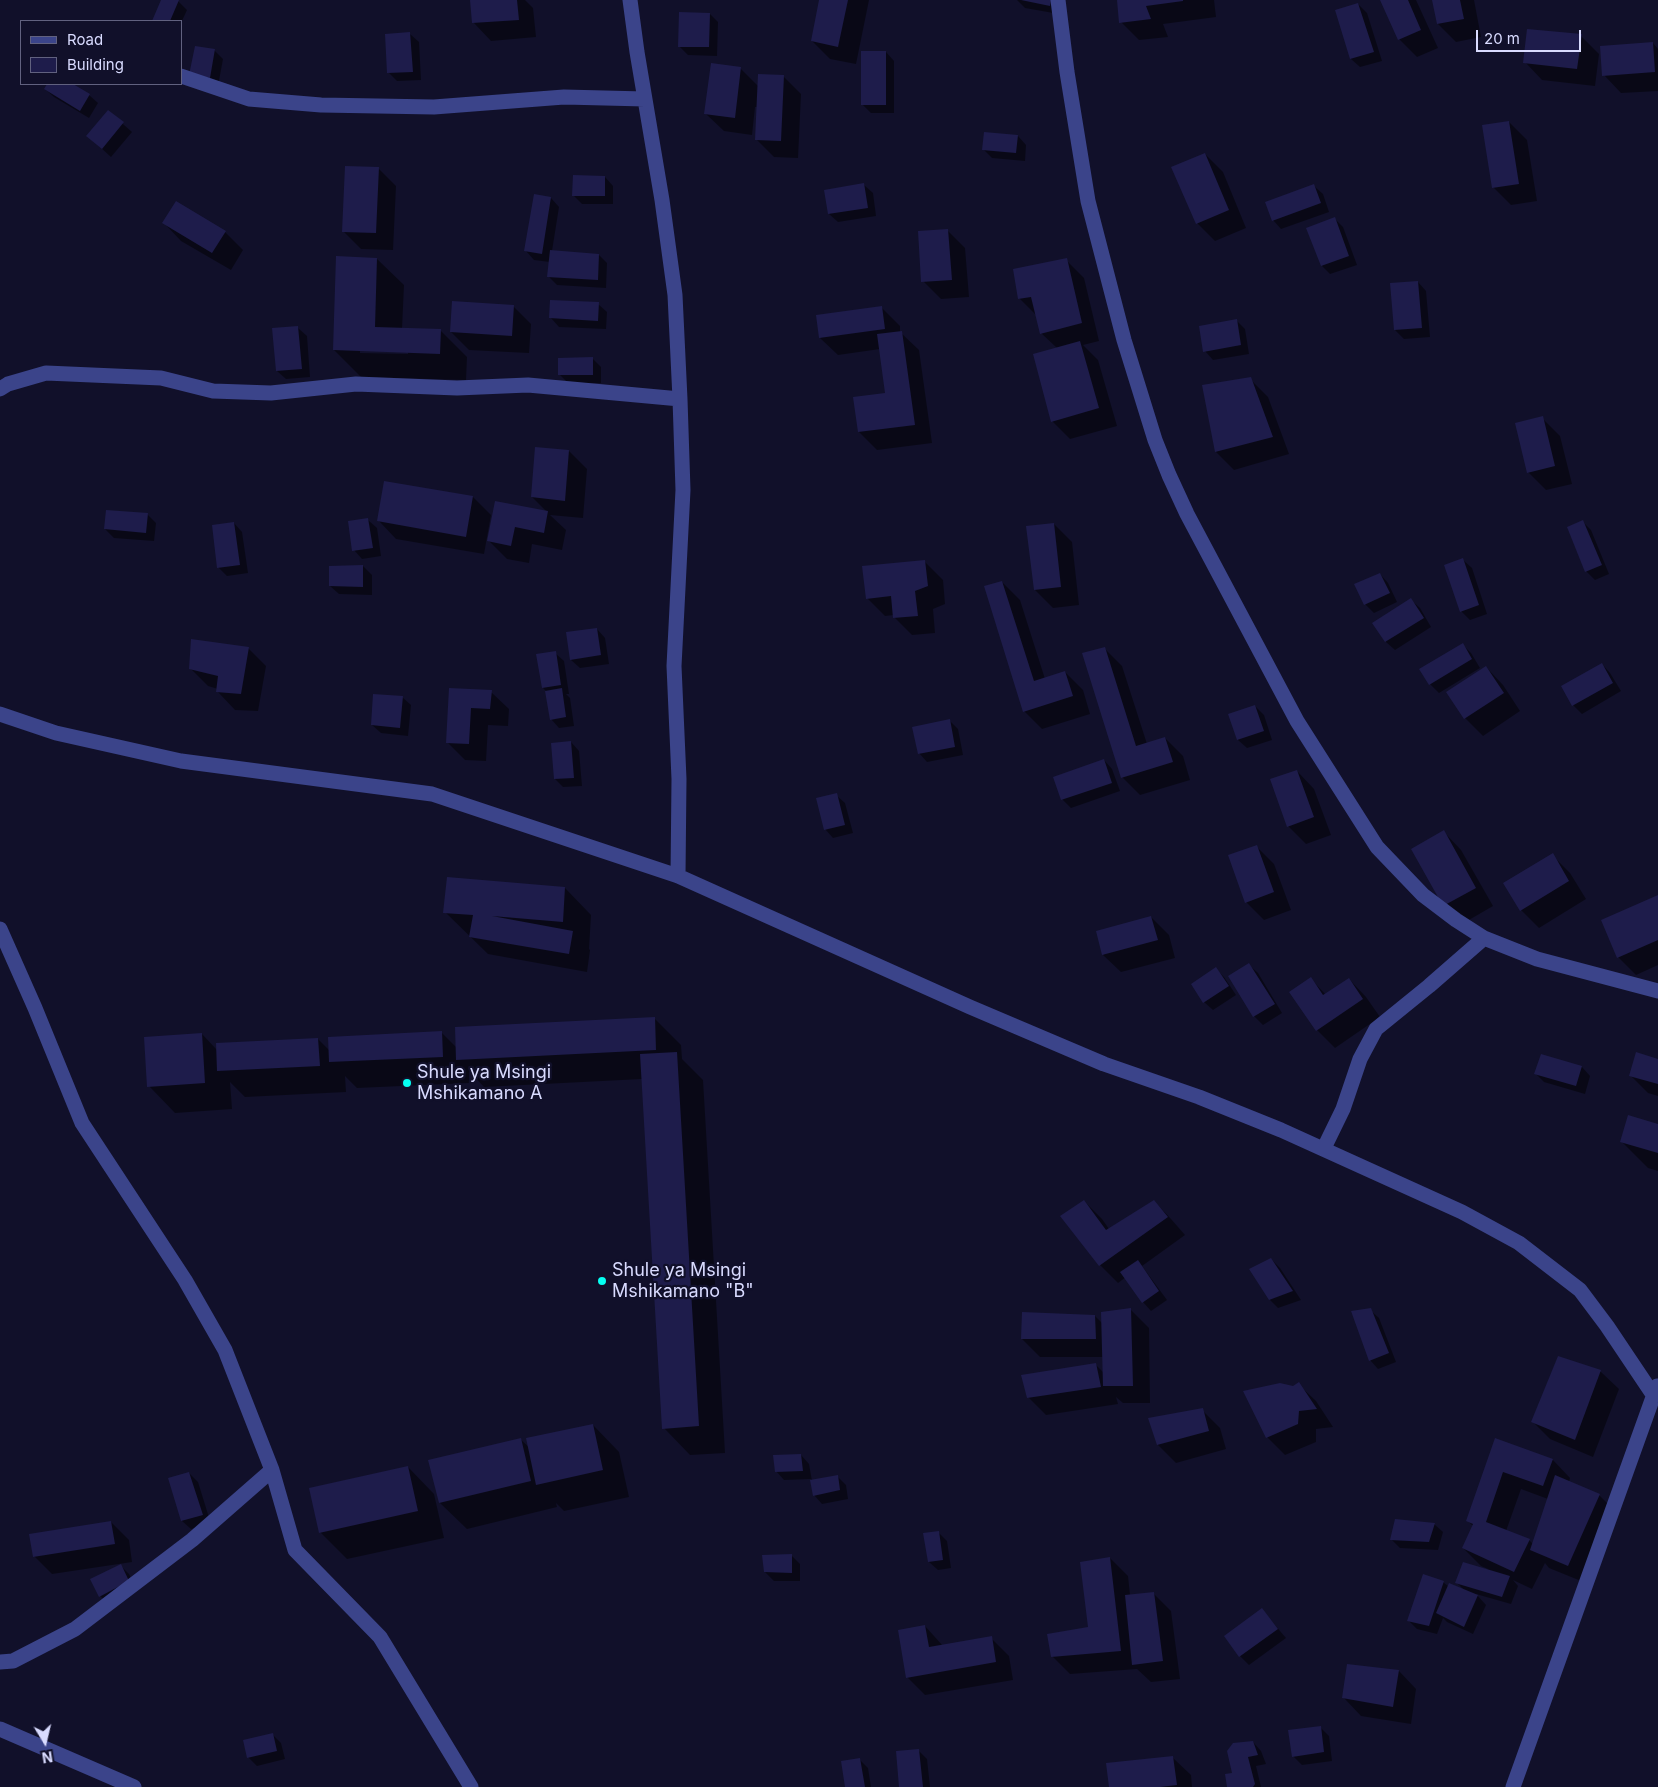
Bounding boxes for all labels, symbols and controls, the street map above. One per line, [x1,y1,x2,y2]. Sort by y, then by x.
legend [20,20,182,85]
scale bar [1478,20,1583,52]
text: 20 m [1484,29,1520,48]
text: Road [67,30,103,49]
text: Building [67,55,124,74]
place label: Shule ya Msingi Mshikamano A [417,1062,551,1104]
marker: Shule ya Msingi Mshikamano A [401,1077,413,1089]
place label: Shule ya Msingi Mshikamano "B" [612,1260,754,1302]
marker: Shule ya Msingi Mshikamano "B" [596,1275,608,1287]
north arrow [20,1717,70,1767]
text: N [41,1748,54,1767]

